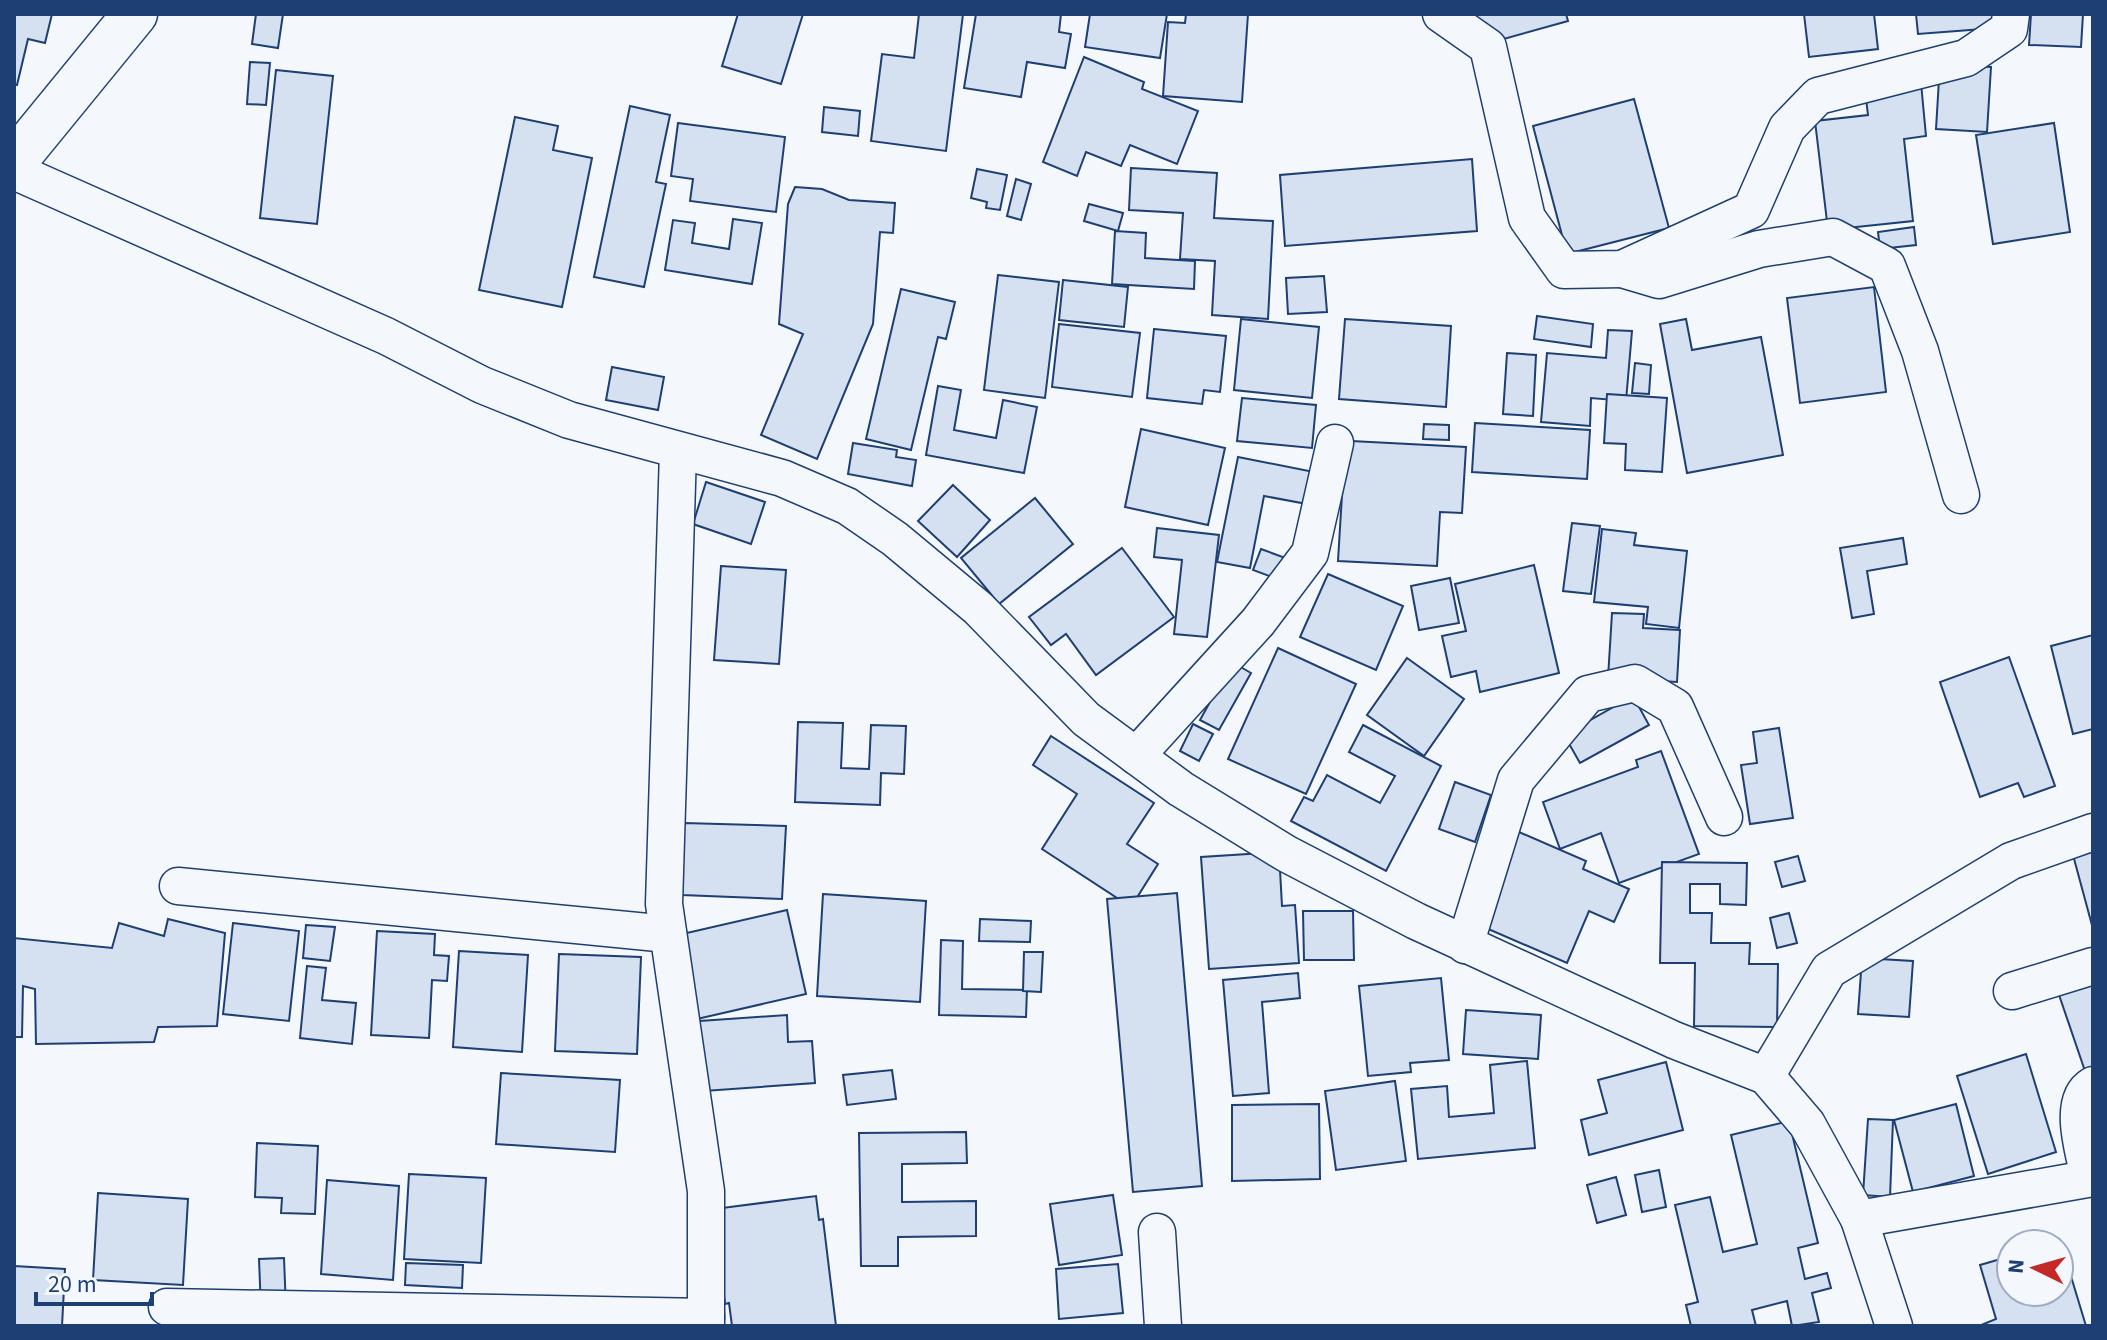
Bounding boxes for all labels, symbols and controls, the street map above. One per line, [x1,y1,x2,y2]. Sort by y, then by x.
north arrow [1995,1228,2075,1308]
scale bar [36,1256,152,1306]
text: N [1999,1258,2033,1275]
text: 20 m [48,1267,97,1302]

